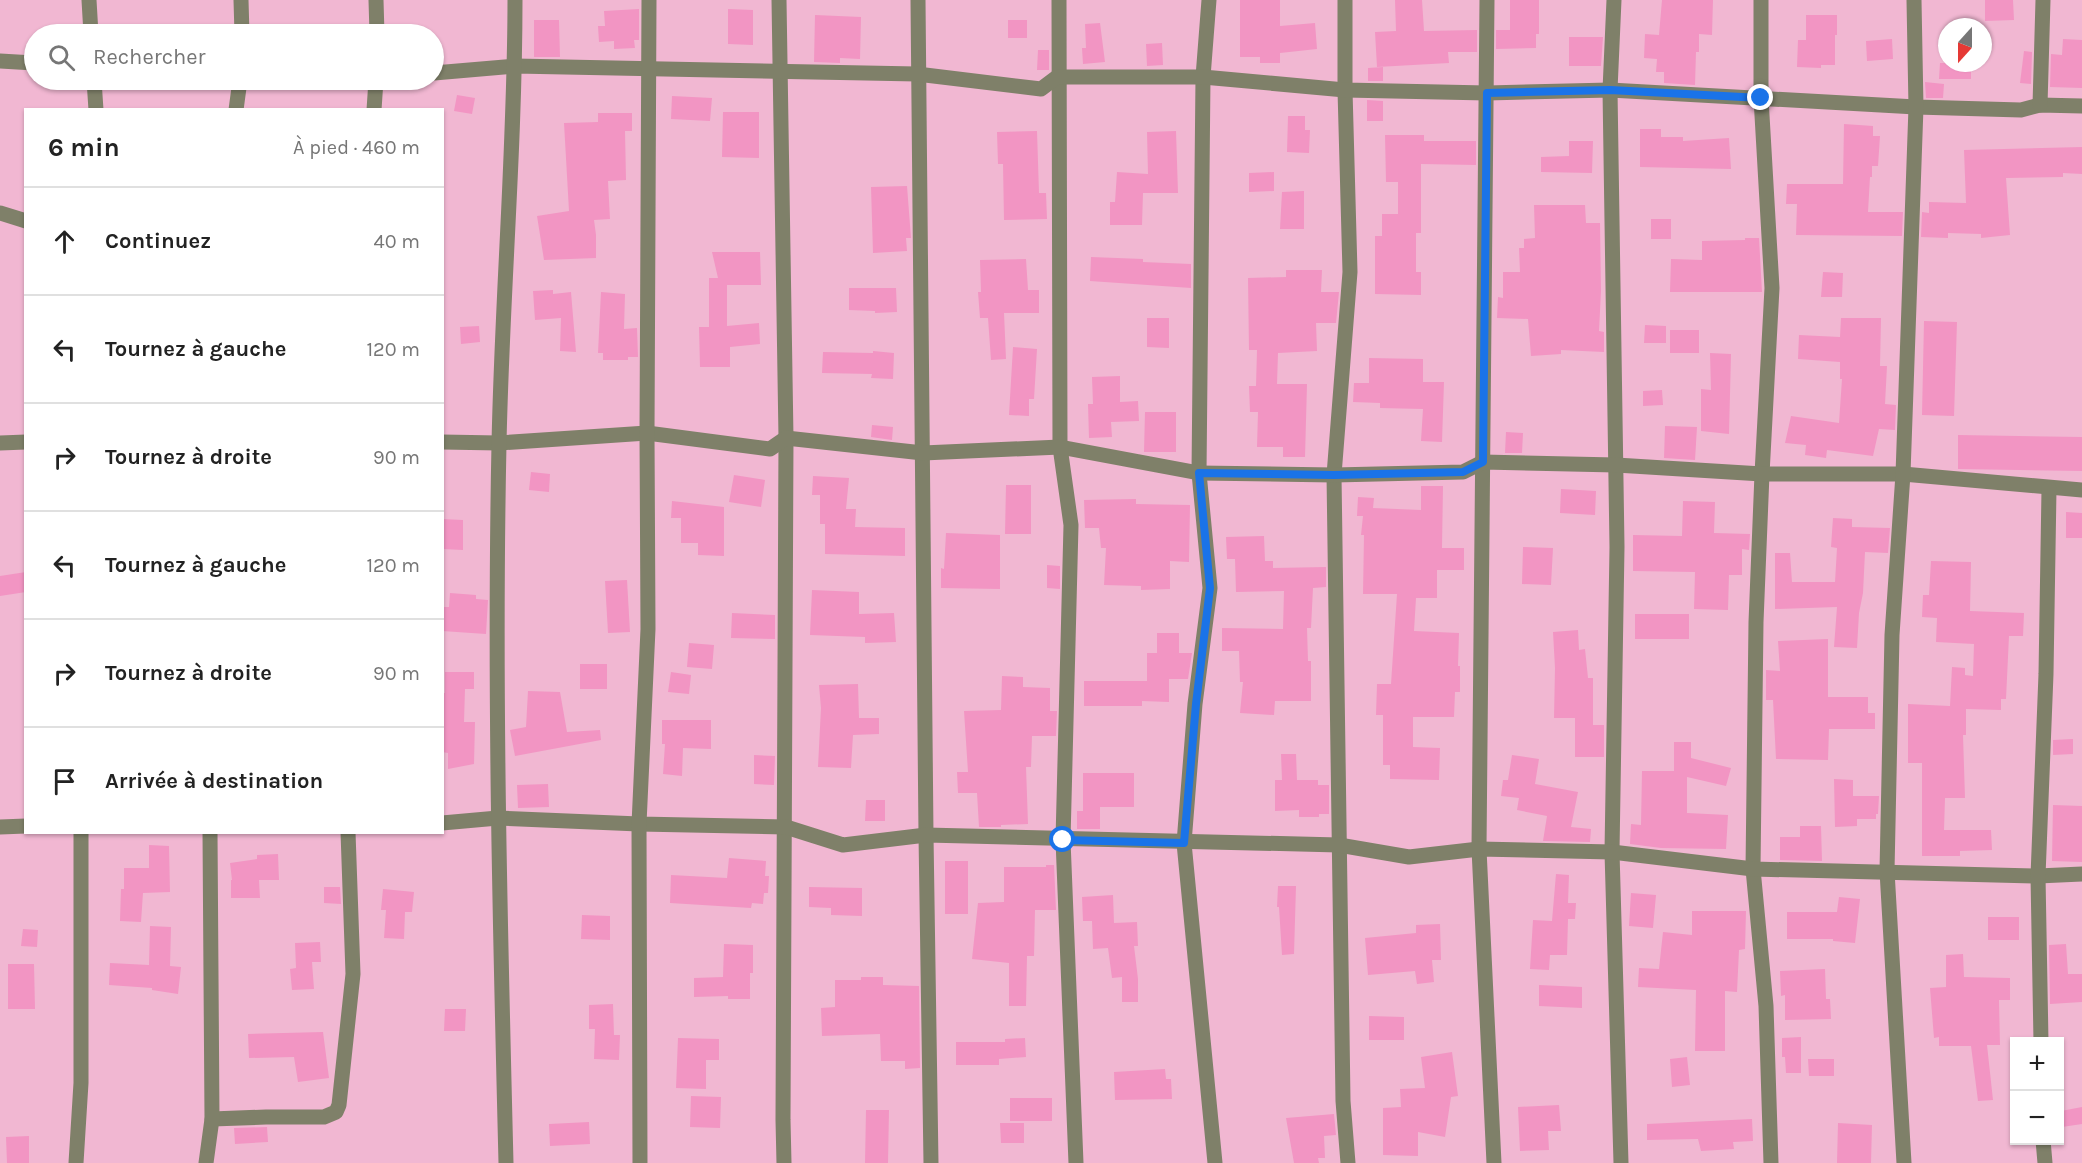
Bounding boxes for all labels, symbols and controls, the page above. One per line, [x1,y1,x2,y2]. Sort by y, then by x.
north arrow [1938,18,1992,72]
search box [24,24,444,90]
icon: search [45,41,78,74]
text: Rechercher [93,44,206,70]
route end [1747,84,1773,110]
text: 6 min [48,132,120,163]
text: À pied · 460 m [293,136,420,159]
icon: ahead [48,225,81,258]
text: Continuez [105,228,211,254]
text: 40 m [374,230,420,253]
icon: left [48,333,81,366]
text: Tournez à gauche [105,336,286,362]
text: 120 m [366,338,420,361]
icon: right [48,441,81,474]
text: Tournez à droite [105,444,272,470]
text: 90 m [373,446,420,469]
icon: left [48,549,81,582]
text: Tournez à gauche [105,552,286,578]
text: 120 m [366,554,420,577]
icon: right [48,657,81,690]
text: Tournez à droite [105,660,272,686]
text: 90 m [373,662,420,685]
icon: arrive [48,765,81,798]
text: Arrivée à destination [105,768,323,794]
route start [1049,826,1075,852]
map controls [2010,1037,2064,1145]
button: + [2010,1037,2064,1091]
button: − [2010,1091,2064,1145]

